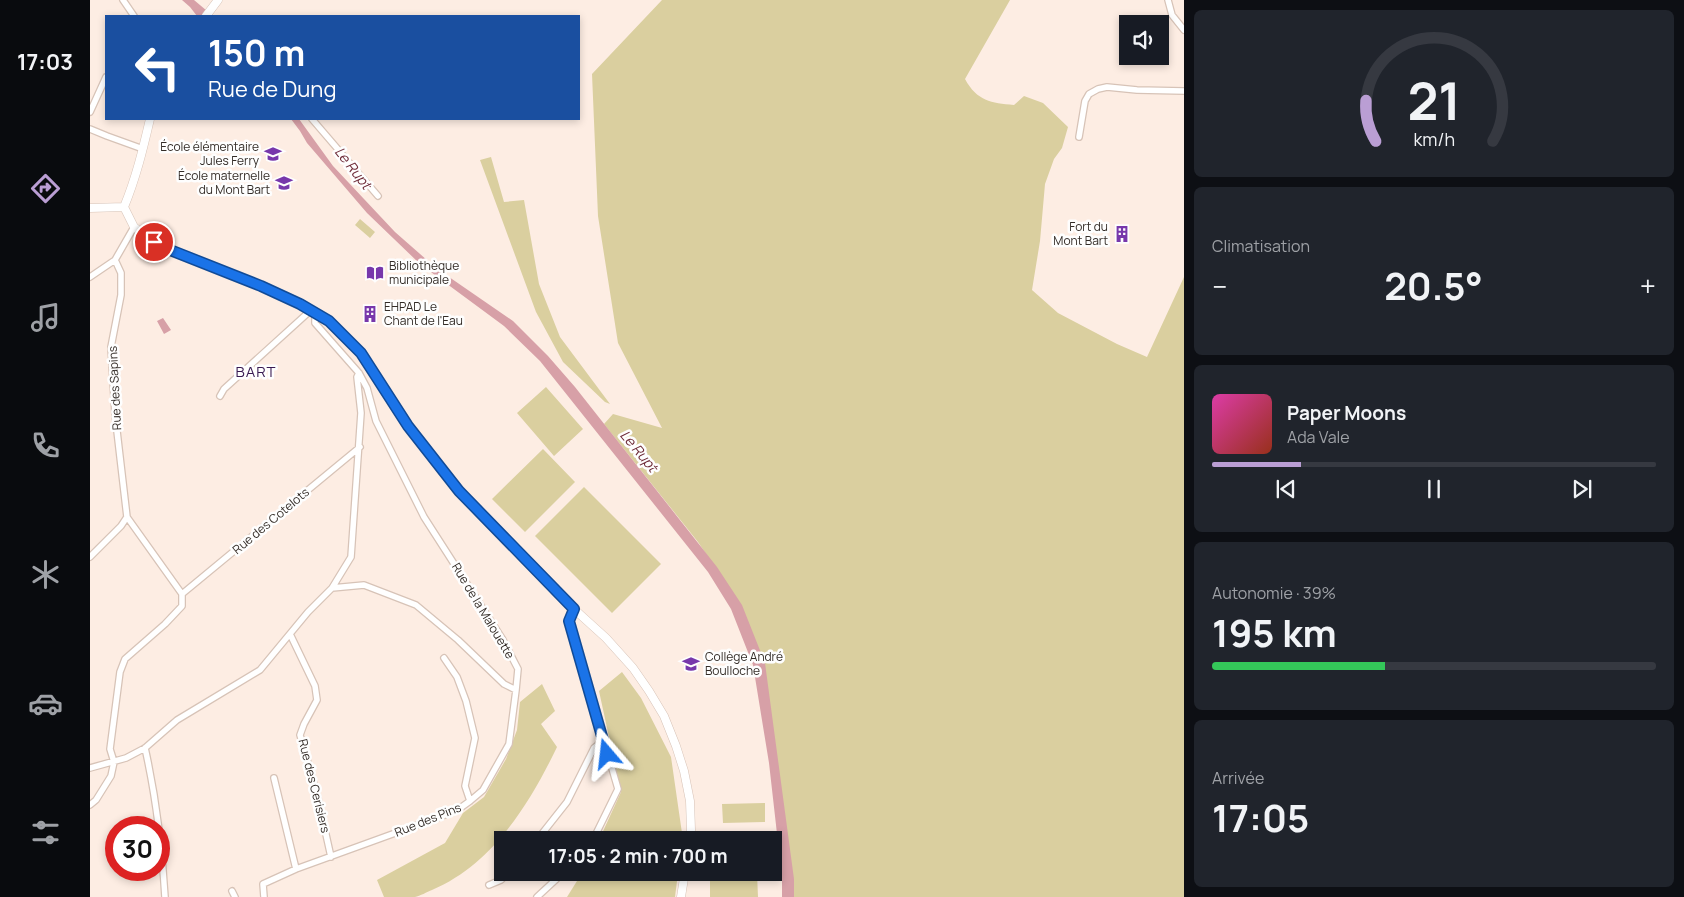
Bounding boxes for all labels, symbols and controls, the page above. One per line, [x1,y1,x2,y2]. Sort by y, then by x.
map controls [1119,15,1169,65]
button: sound [1119,15,1169,65]
text: 150 m [208,29,305,77]
icon: left [125,35,190,100]
text: 17:03 [17,47,73,77]
text: 21 [1407,65,1461,136]
text: Rue de Dung [208,74,336,104]
text: km/h [1413,127,1455,151]
place label: École élémentaire Jules Ferry [160,138,260,169]
water label: Le Rupt [331,142,377,194]
school or university icon: École élémentaire Jules Ferry [263,144,283,164]
place label: École maternelle du Mont Bart [178,167,270,198]
icon: directions [28,171,63,206]
school or university icon: École maternelle du Mont Bart [274,173,294,193]
place label: Fort du Mont Bart [1053,218,1108,249]
pin [133,221,175,263]
building icon: Fort du Mont Bart [1112,224,1132,244]
icon: arrive [140,228,168,256]
text: Climatisation [1212,235,1310,257]
place label: Bibliothèque municipale [389,257,459,288]
text: 20.5° [1384,259,1483,311]
library icon: Bibliothèque municipale [365,263,385,283]
text: − [1212,267,1227,305]
text: + [1640,267,1656,305]
place label: EHPAD Le Chant de l'Eau [384,298,463,329]
icon: music [28,300,63,335]
building icon: EHPAD Le Chant de l'Eau [360,304,380,324]
street label: Rue des Sapins [104,345,125,431]
district label: BART [235,361,277,382]
text: Paper Moons [1287,400,1406,426]
water label: Le Rupt [616,426,663,477]
text: Ada Vale [1287,426,1350,448]
icon: phone [28,428,63,463]
icon: previous [1272,475,1300,503]
icon: pause [1420,475,1448,503]
icon: next [1568,475,1596,503]
street label: Rue des Cotelots [229,484,313,558]
icon: climate [28,557,63,592]
street label: Rue de la Malouette [448,560,519,662]
text: Autonomie · 39% [1212,582,1336,604]
text: 195 km [1212,606,1337,658]
place label: Collège André Boulloche [705,648,783,679]
school or university icon: Collège André Boulloche [681,654,701,674]
icon: car [28,686,63,721]
position arrow [580,727,632,779]
street label: Rue des Cerisiers [295,737,334,835]
text: Arrivée [1212,767,1264,789]
text: 17:05 [1212,791,1309,843]
street label: Rue des Pins [392,798,464,841]
icon: filters [28,815,63,850]
speed limit sign: 30 [105,816,170,881]
text: 17:05 · 2 min · 700 m [548,843,728,869]

